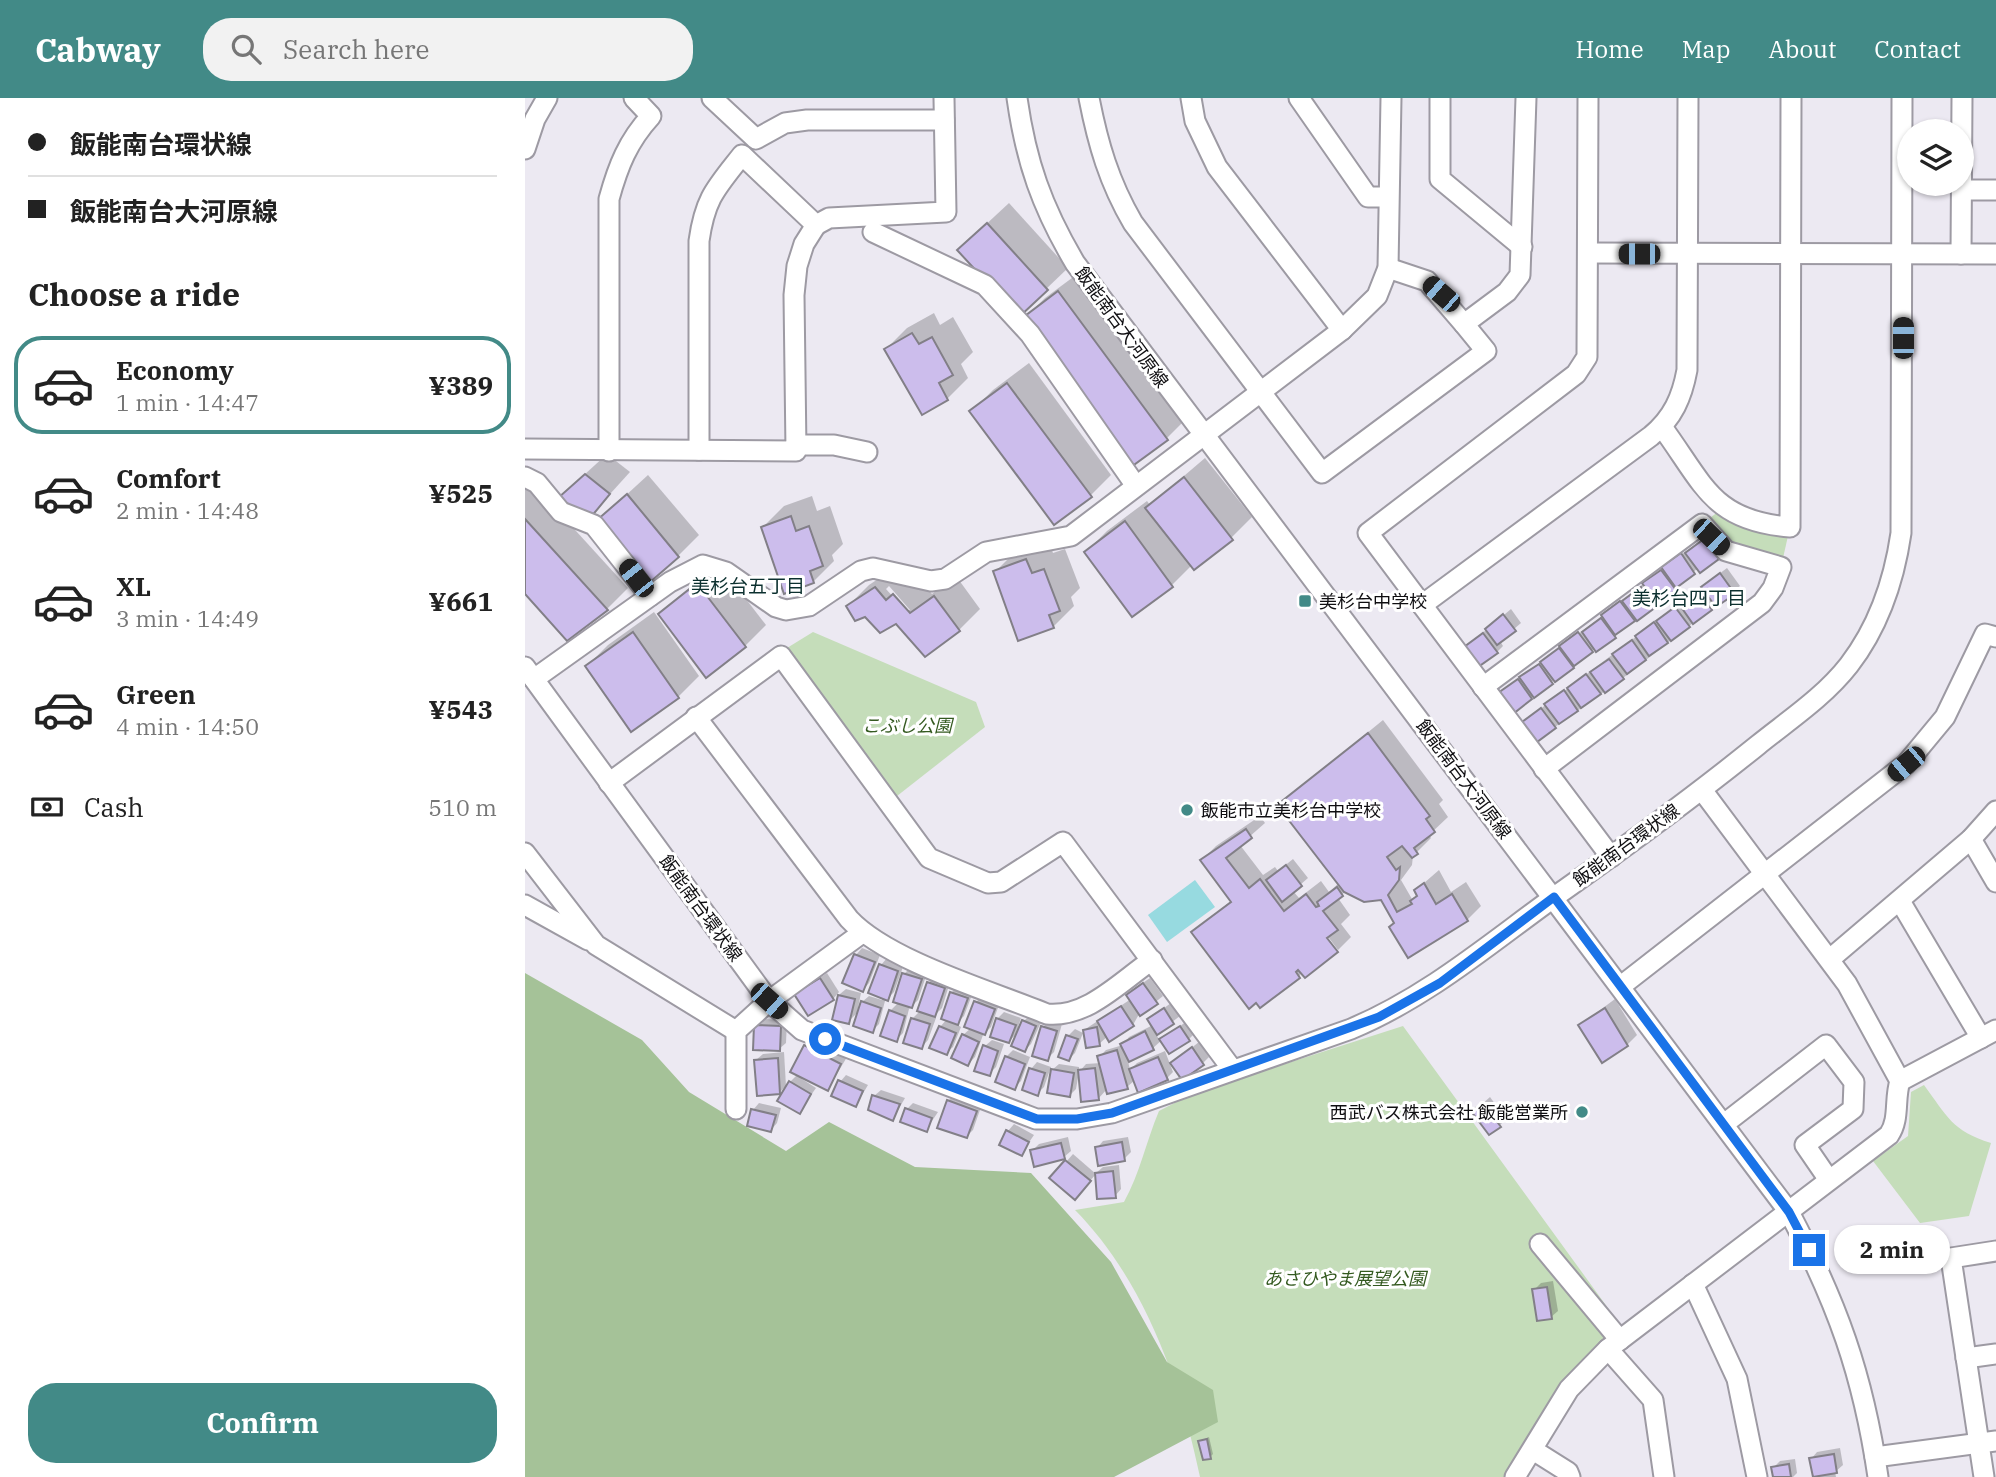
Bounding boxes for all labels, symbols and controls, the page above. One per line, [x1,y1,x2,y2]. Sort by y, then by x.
search box [203,18,693,81]
text: Cabway [35,28,161,71]
icon: search [227,30,265,68]
text: Search here [283,32,429,66]
text: Home [1576,33,1644,65]
text: Map [1682,33,1730,65]
text: About [1768,33,1836,65]
text: Contact [1874,33,1961,65]
map controls [1897,119,1974,196]
button: layers [1897,119,1974,196]
text: 飯能南台環状線 [70,127,252,161]
text: 飯能南台大河原線 [70,194,278,228]
car [1619,244,1661,265]
street label: 飯能南台大河原線 [1070,262,1174,392]
car [1419,272,1464,316]
text: Choose a ride [28,273,240,315]
car [1893,317,1914,359]
text: Economy [116,353,234,387]
icon: car [32,354,95,417]
text: ¥389 [428,368,493,402]
text: 1 min · 14:47 [116,387,259,417]
text: Comfort [116,461,221,495]
icon: car [32,462,95,525]
text: ¥525 [428,476,493,510]
text: 2 min · 14:48 [116,495,259,525]
car [1689,515,1734,559]
car [615,555,658,601]
text: XL [116,569,151,603]
icon: car [32,570,95,633]
district label: 美杉台五丁目 [691,574,805,598]
text: ¥661 [428,584,493,618]
district label: 美杉台四丁目 [1632,586,1746,610]
place label: 美杉台中学校 [1319,590,1427,613]
marker: 美杉台中学校 [1297,593,1313,609]
text: 3 min · 14:49 [116,603,259,633]
text: Green [116,677,196,711]
icon: car [32,678,95,741]
text: ¥543 [428,692,493,726]
text: 4 min · 14:50 [116,711,259,741]
park label: こぶし公園 [862,714,955,737]
street label: 飯能南台大河原線 [1411,715,1517,843]
car [1884,742,1929,786]
icon: cash [28,788,66,826]
text: Cash [84,790,144,824]
text: 510 m [428,792,497,822]
place label: 飯能市立美杉台中学校 [1201,799,1381,822]
street label: 飯能南台環状線 [1568,799,1684,891]
marker: 飯能市立美杉台中学校 [1179,802,1195,818]
street label: 飯能南台環状線 [655,850,747,966]
car [747,979,792,1023]
route start [809,1023,841,1055]
place label: 西武バス株式会社 飯能営業所 [1330,1101,1568,1124]
marker: 西武バス株式会社 飯能営業所 [1574,1104,1590,1120]
callout: 2 min [1833,1226,1949,1274]
route end [1793,1234,1825,1266]
text: 2 min [1860,1234,1924,1264]
park label: あさひやま展望公園 [1264,1267,1429,1290]
button: Confirm [28,1383,497,1463]

